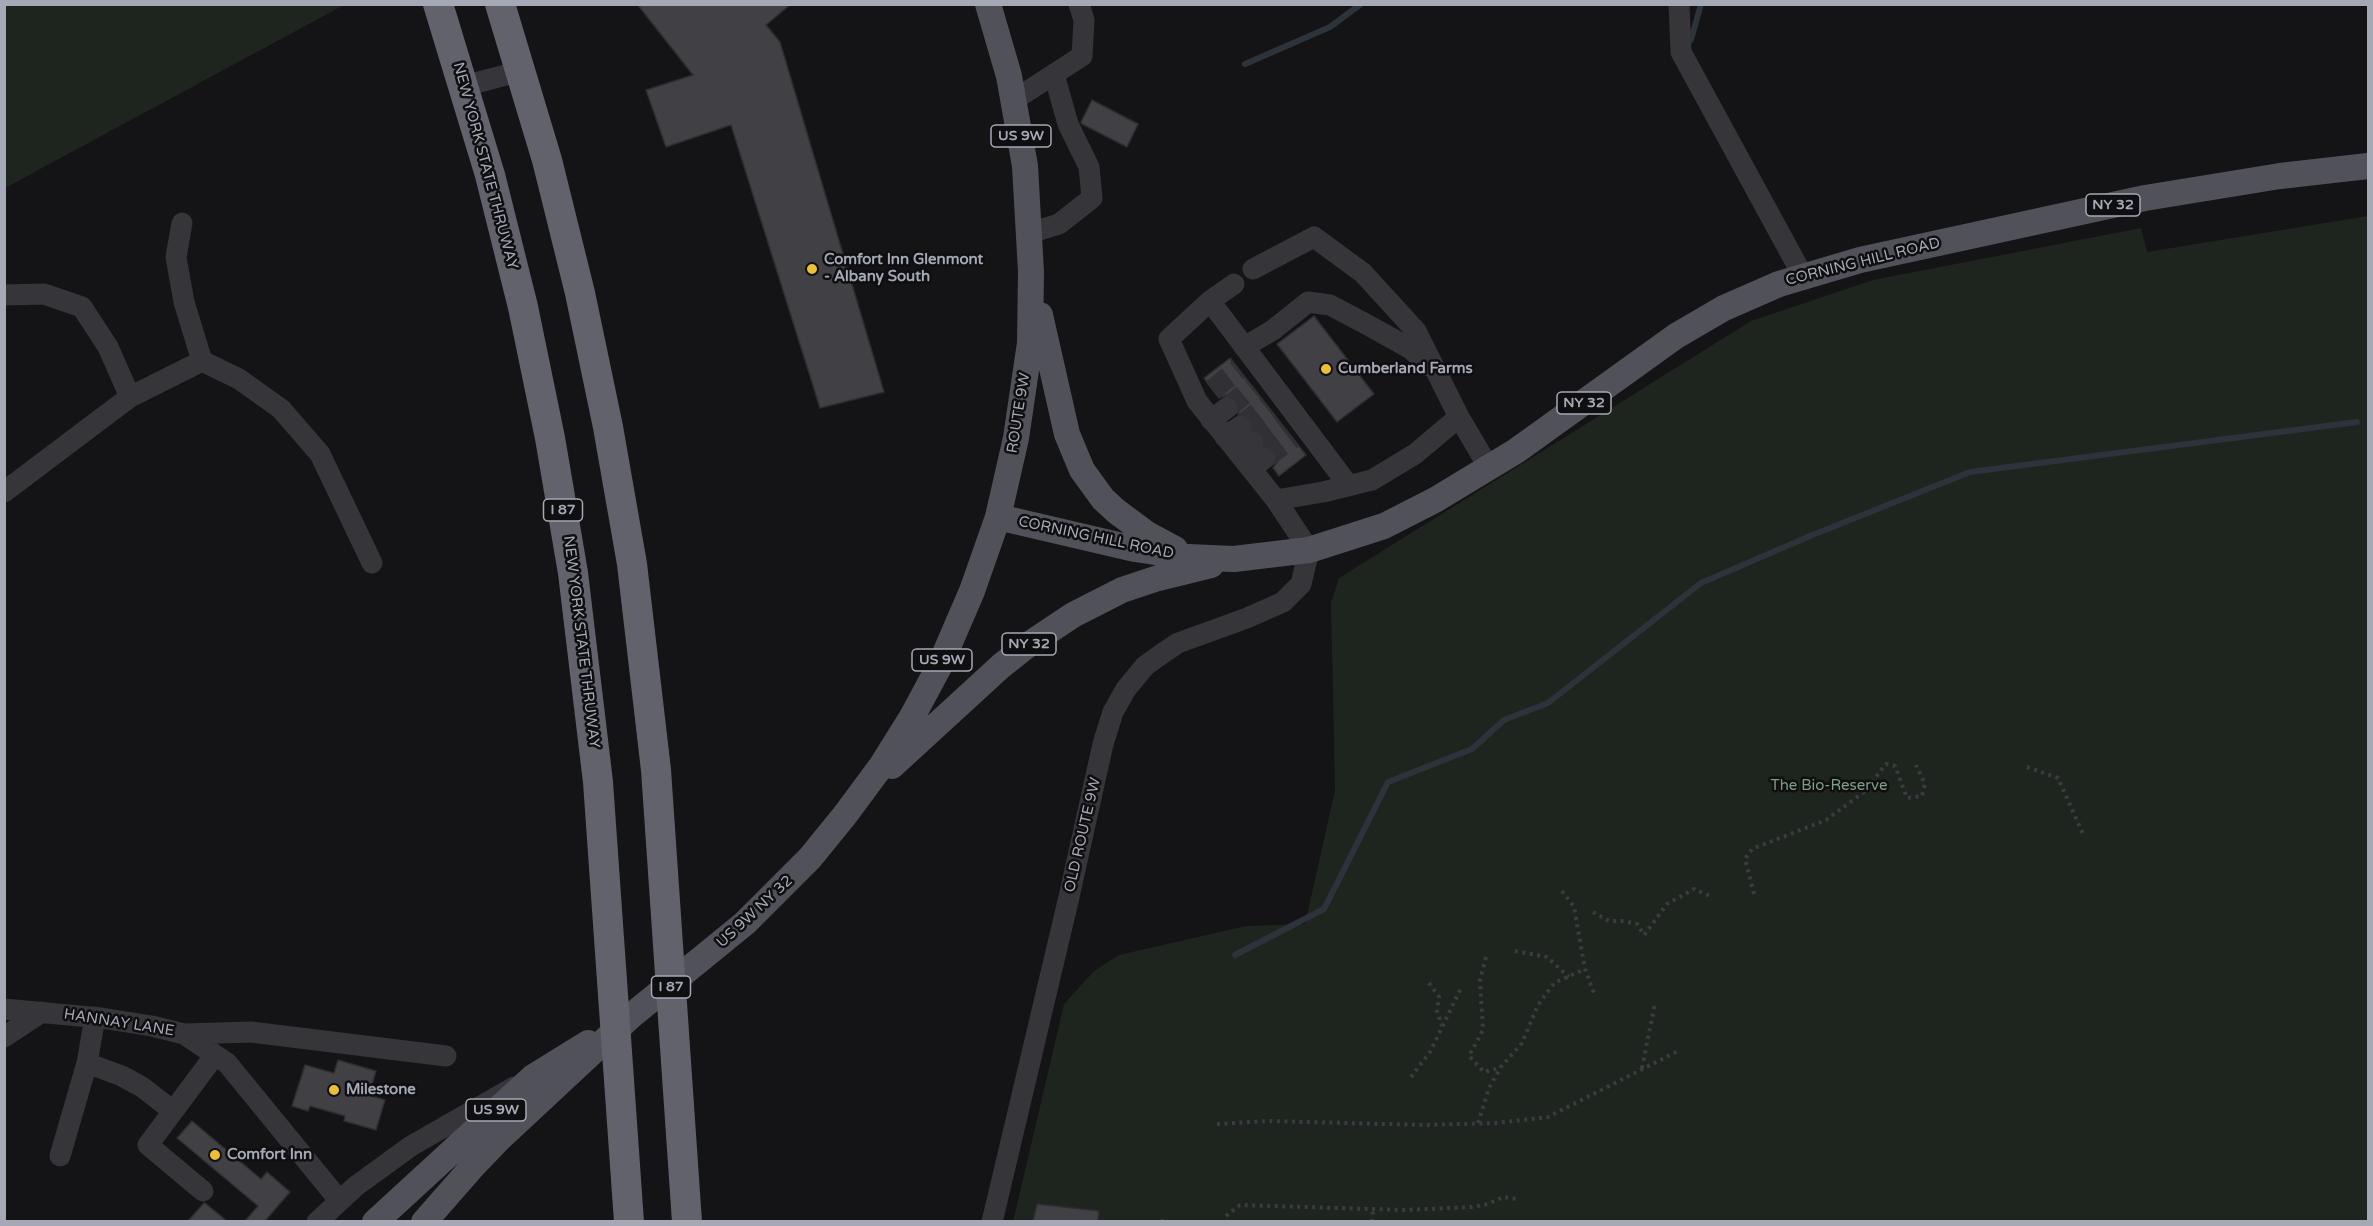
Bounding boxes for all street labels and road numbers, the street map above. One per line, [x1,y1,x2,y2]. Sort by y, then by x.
street label: NEW YORK STATE THRUWAY [449,60,521,272]
road number: US 9W [991,125,1051,147]
road number: NY 32 [2086,194,2140,216]
street label: CORNING HILL ROAD [1784,234,1942,290]
street label: ROUTE 9W [1004,371,1034,455]
road number: NY 32 [1557,392,1611,414]
road number: I 87 [544,499,582,521]
street label: CORNING HILL ROAD [1017,513,1175,563]
street label: NEW YORK STATE THRUWAY [559,535,603,749]
road number: NY 32 [1002,633,1056,655]
road number: US 9W [912,649,972,671]
street label: OLD ROUTE 9W [1061,776,1105,894]
street label: US 9W NY 32 [713,872,797,952]
road number: I 87 [652,976,690,998]
street label: HANNAY LANE [63,1005,175,1041]
road number: US 9W [466,1099,526,1121]

